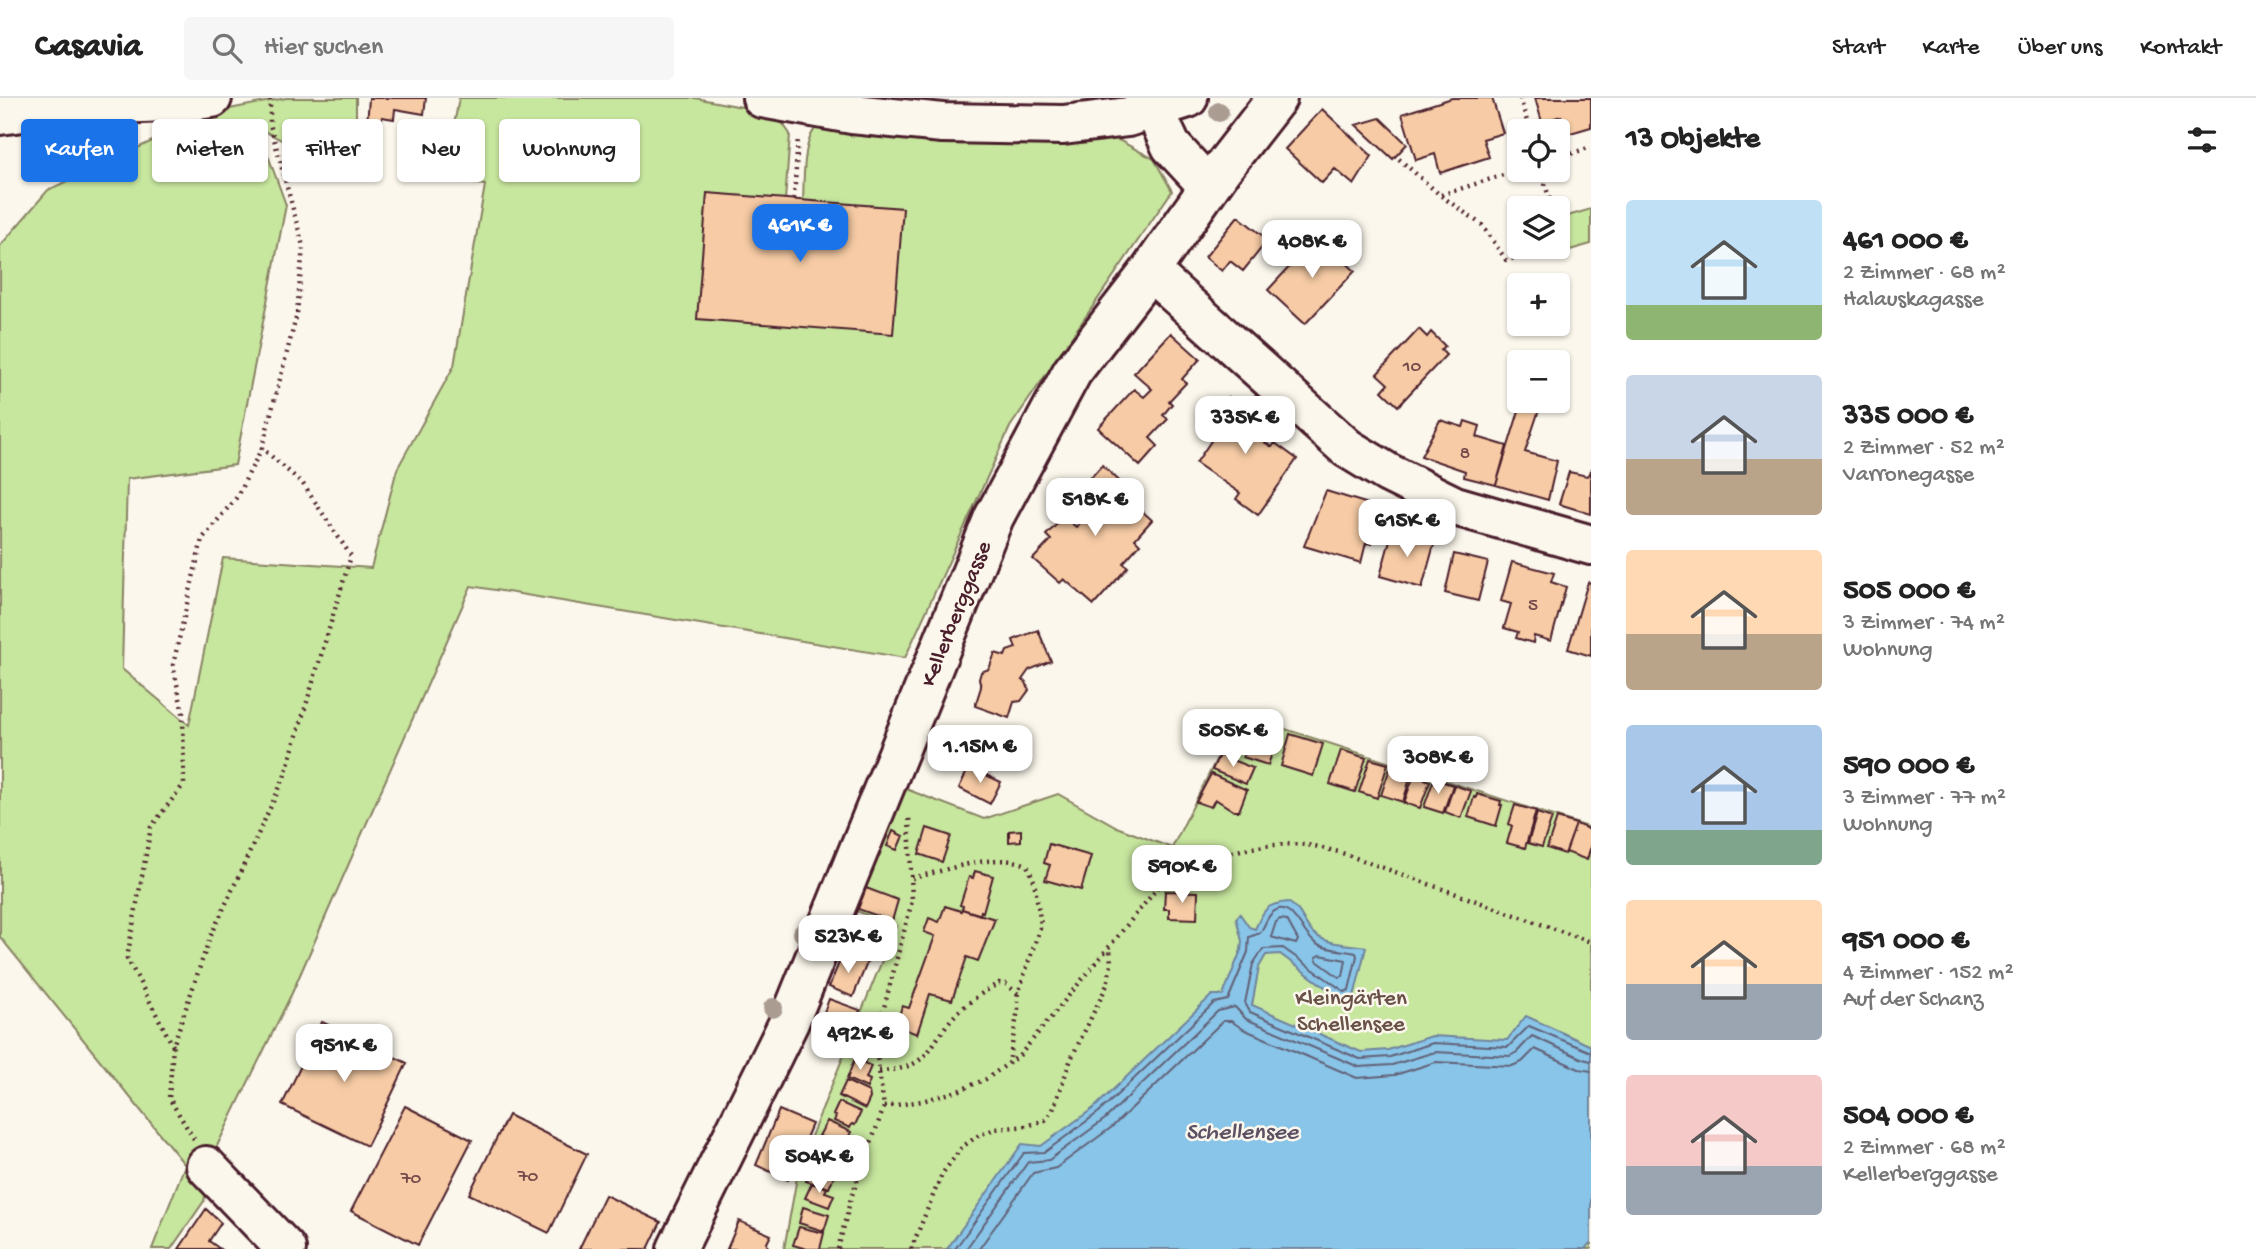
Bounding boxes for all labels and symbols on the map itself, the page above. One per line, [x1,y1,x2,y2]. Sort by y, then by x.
pin: 461K € [743,204,857,264]
pin: 408K € [1255,220,1369,280]
house number: 10 [1402,356,1421,379]
pin: 335K € [1188,396,1302,456]
house number: 8 [1460,443,1470,466]
pin: 518K € [1038,478,1152,538]
pin: 615K € [1350,500,1464,559]
street label: Kellerberggasse [916,537,999,691]
house number: 5 [1528,595,1538,618]
pin: 505K € [1176,710,1290,769]
pin: 1.15M € [915,726,1045,785]
pin: 308K € [1381,736,1495,796]
pin: 590K € [1125,846,1239,905]
pin: 523K € [791,916,905,975]
park label: Kleingärten Schellensee [1295,986,1407,1039]
pin: 492K € [803,1012,917,1072]
pin: 951K € [287,1024,401,1084]
water label: Schellensee [1186,1119,1300,1148]
pin: 504K € [762,1136,876,1195]
house number: 70 [517,1166,539,1189]
house number: 70 [400,1168,422,1191]

